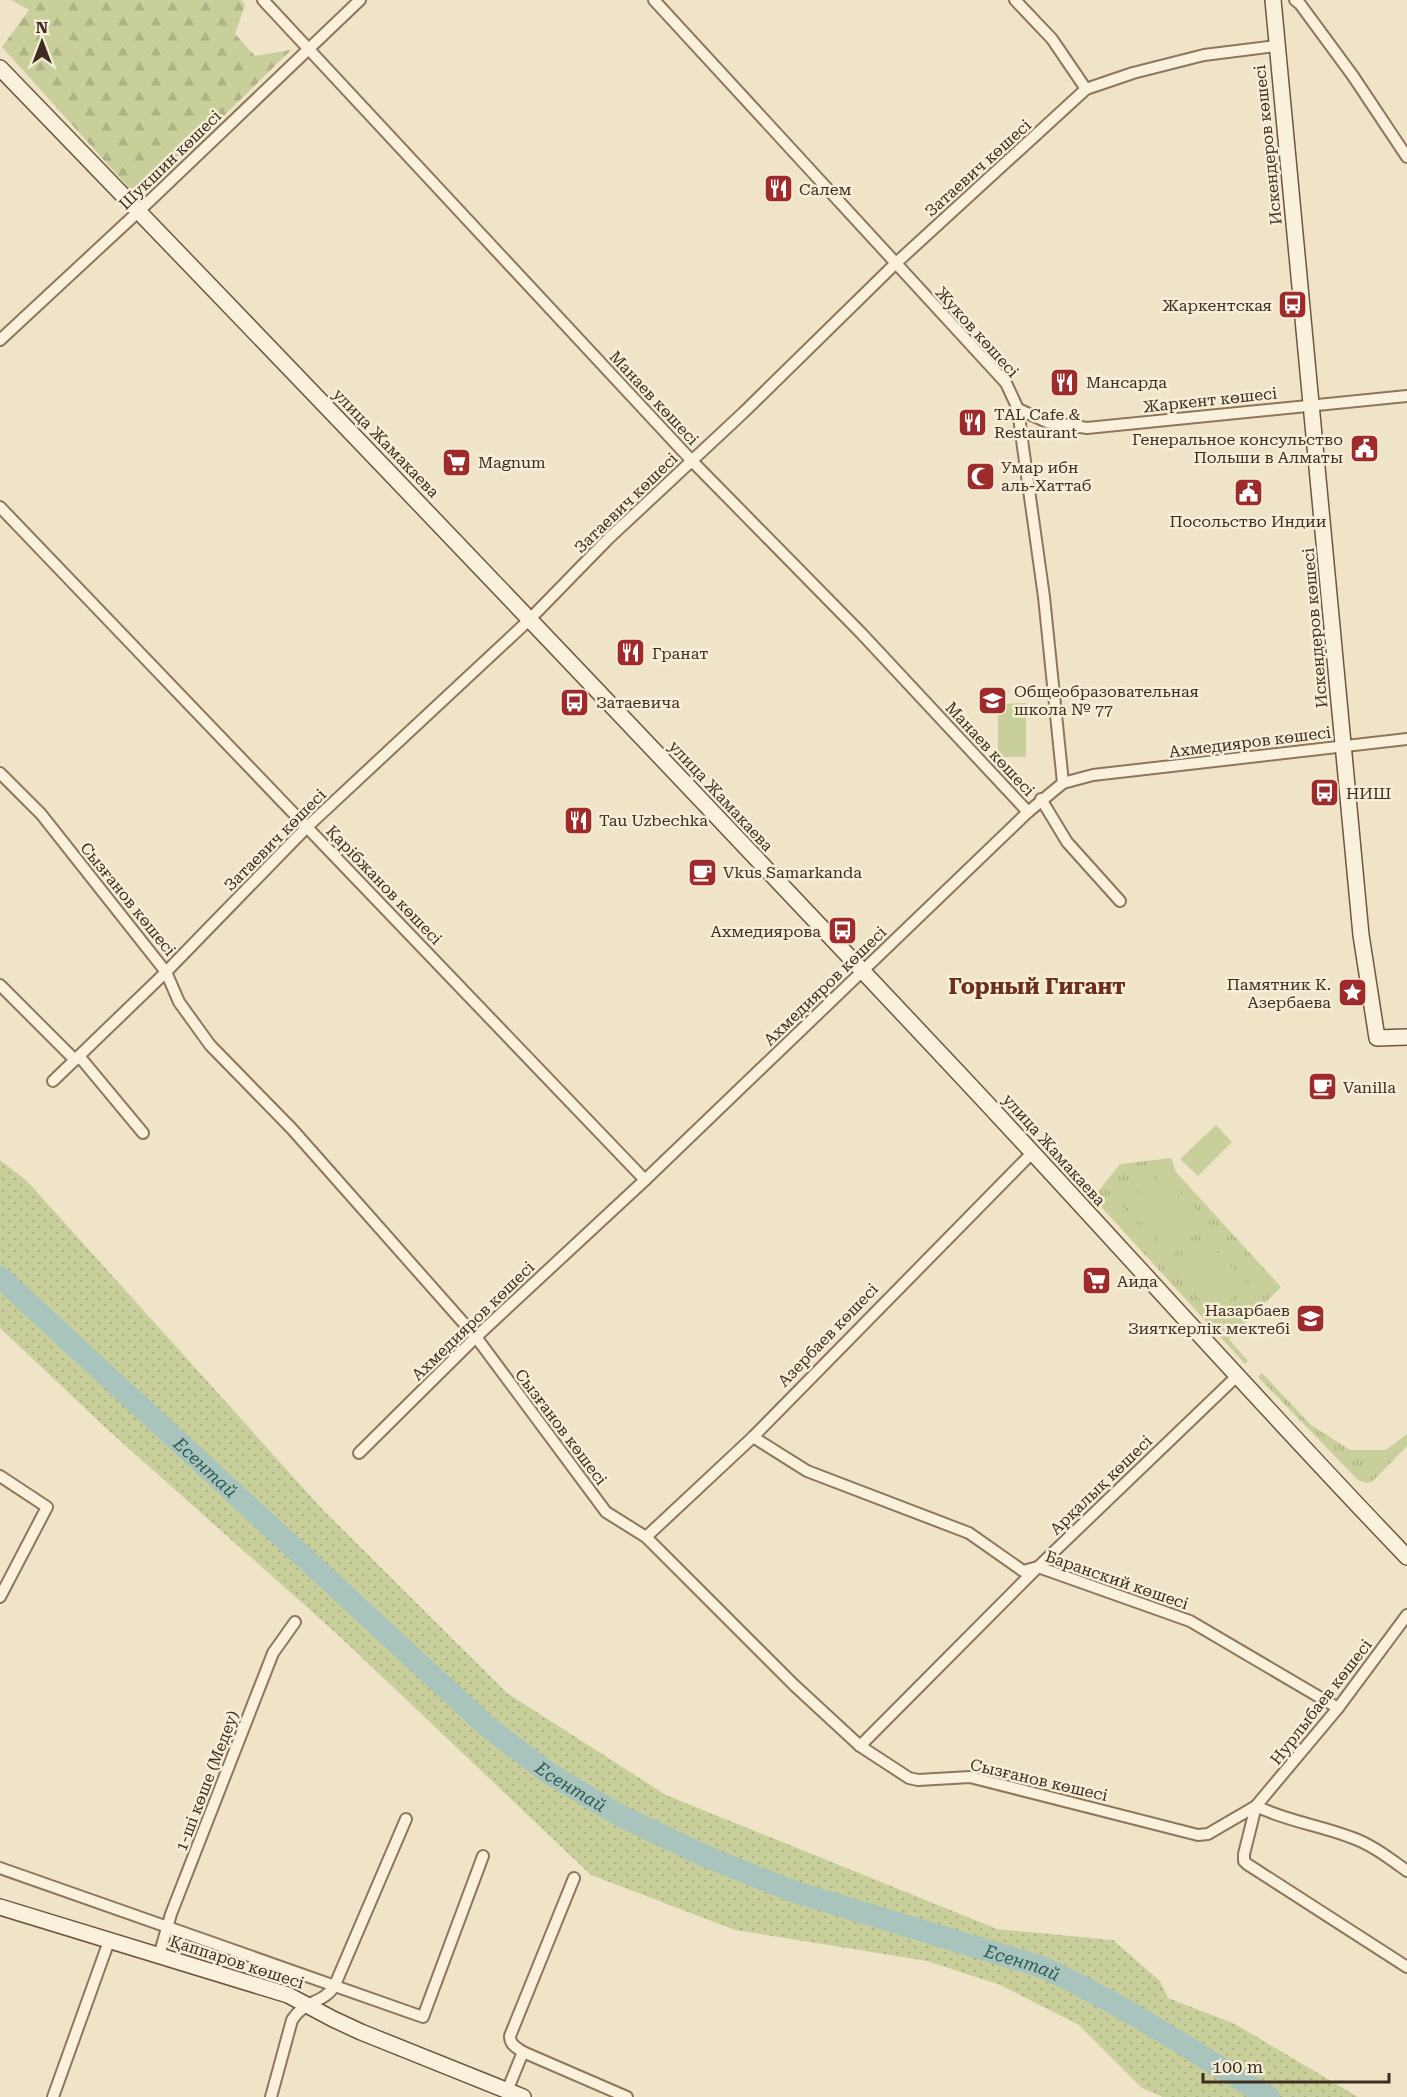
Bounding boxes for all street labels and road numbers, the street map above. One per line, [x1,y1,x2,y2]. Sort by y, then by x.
street label: Искендеров көшесі [1250,64,1286,226]
street label: Шукшин көшесі [115,106,225,214]
street label: Затаевич көшесі [921,115,1035,221]
street label: Жуков көшесі [931,283,1023,381]
street label: Манаев көшесі [606,347,702,449]
street label: Жаркент көшесі [1142,384,1278,416]
street label: улица Жамакаева [329,385,443,502]
street label: Затаевич көшесі [570,449,682,557]
street label: Искендеров көшесі [1299,547,1331,709]
street label: Манаев көшесі [942,698,1038,800]
street label: Ахмедияров көшесі [1168,723,1332,761]
street label: улица Жамакаева [665,737,777,855]
street label: Затаевич көшесі [220,785,330,895]
street label: Қарібжанов көшесі [322,821,446,949]
street label: Сызғанов көшесі [76,838,180,960]
street label: Ахмедияров көшесі [760,923,890,1049]
street label: улица Жамакаева [999,1090,1110,1210]
street label: Ахмедияров көшесі [408,1258,538,1384]
street label: Азербаев көшесі [774,1280,882,1390]
street label: Сызғанов көшесі [511,1365,611,1489]
street label: Арқалық көшесі [1046,1431,1156,1539]
street label: Баранский көшесі [1043,1547,1191,1613]
street label: Нурлыбаев көшесі [1266,1636,1376,1768]
street label: 1-ші көше (Медеу) [171,1708,243,1854]
street label: Сызғанов көшесі [968,1755,1110,1805]
street label: Қаппаров көшесі [168,1931,306,1993]

